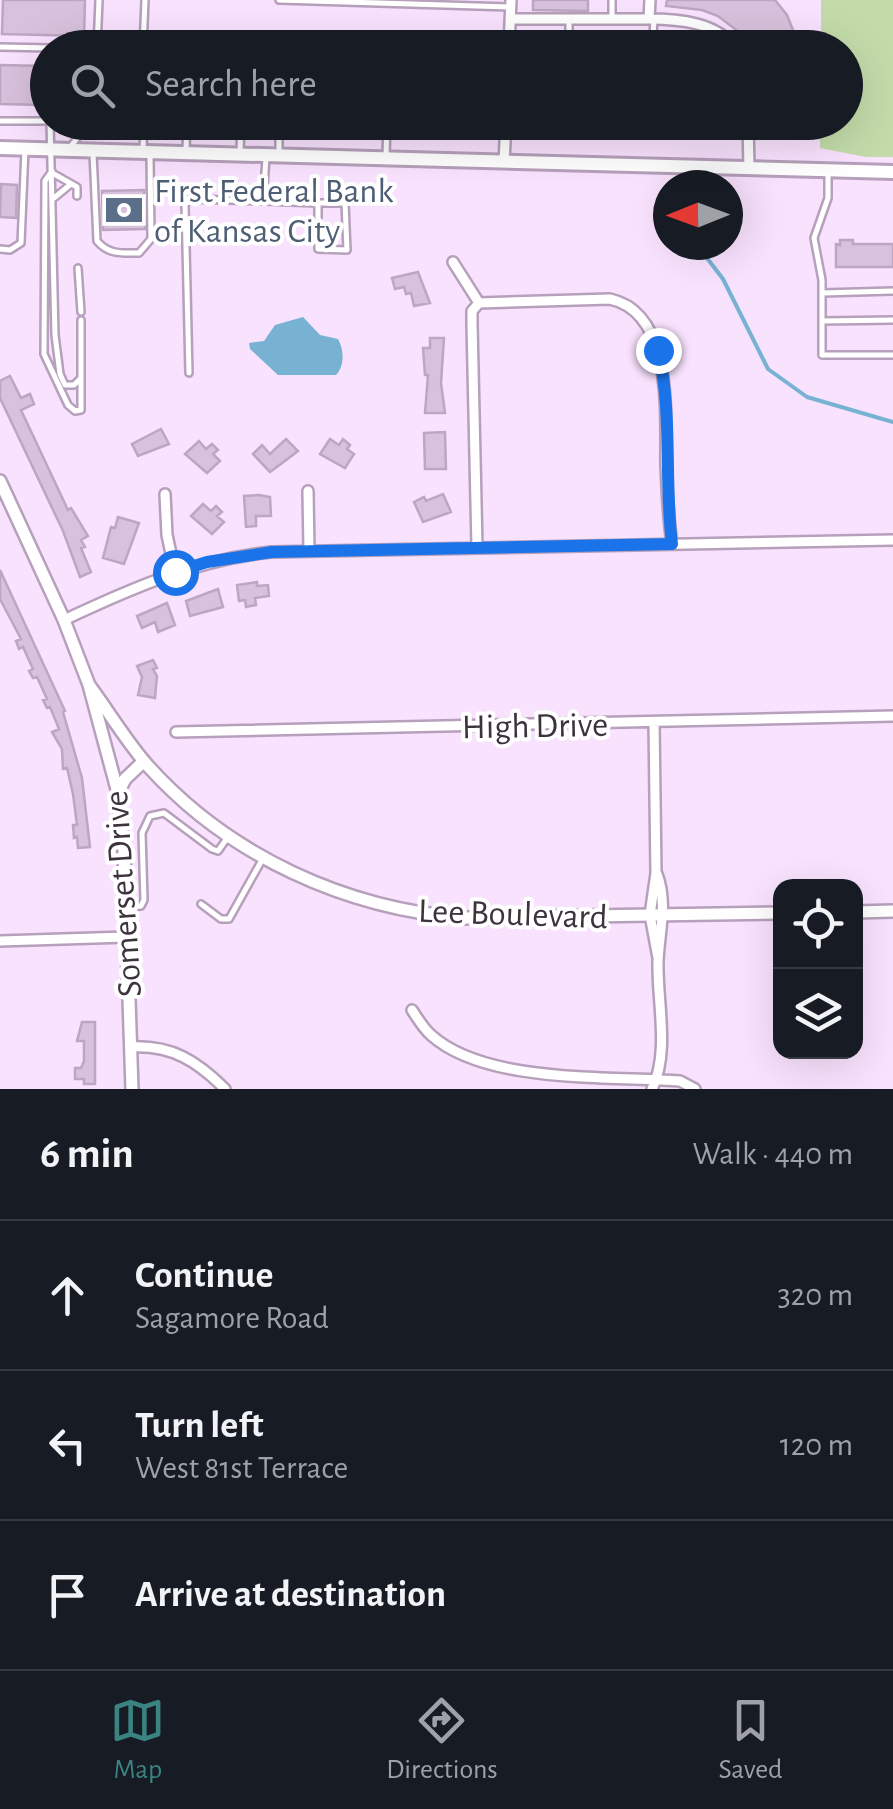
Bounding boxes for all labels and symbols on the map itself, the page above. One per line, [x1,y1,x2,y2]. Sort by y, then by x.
north arrow [653,170,743,260]
place label: First Federal Bank of Kansas City [154,174,393,249]
bank icon: First Federal Bank of Kansas City [103,189,145,231]
route end [636,328,682,374]
route start [153,550,199,596]
street label: High Drive [462,708,608,745]
street label: Somerset Drive [99,789,148,998]
street label: Lee Boulevard [417,894,608,935]

